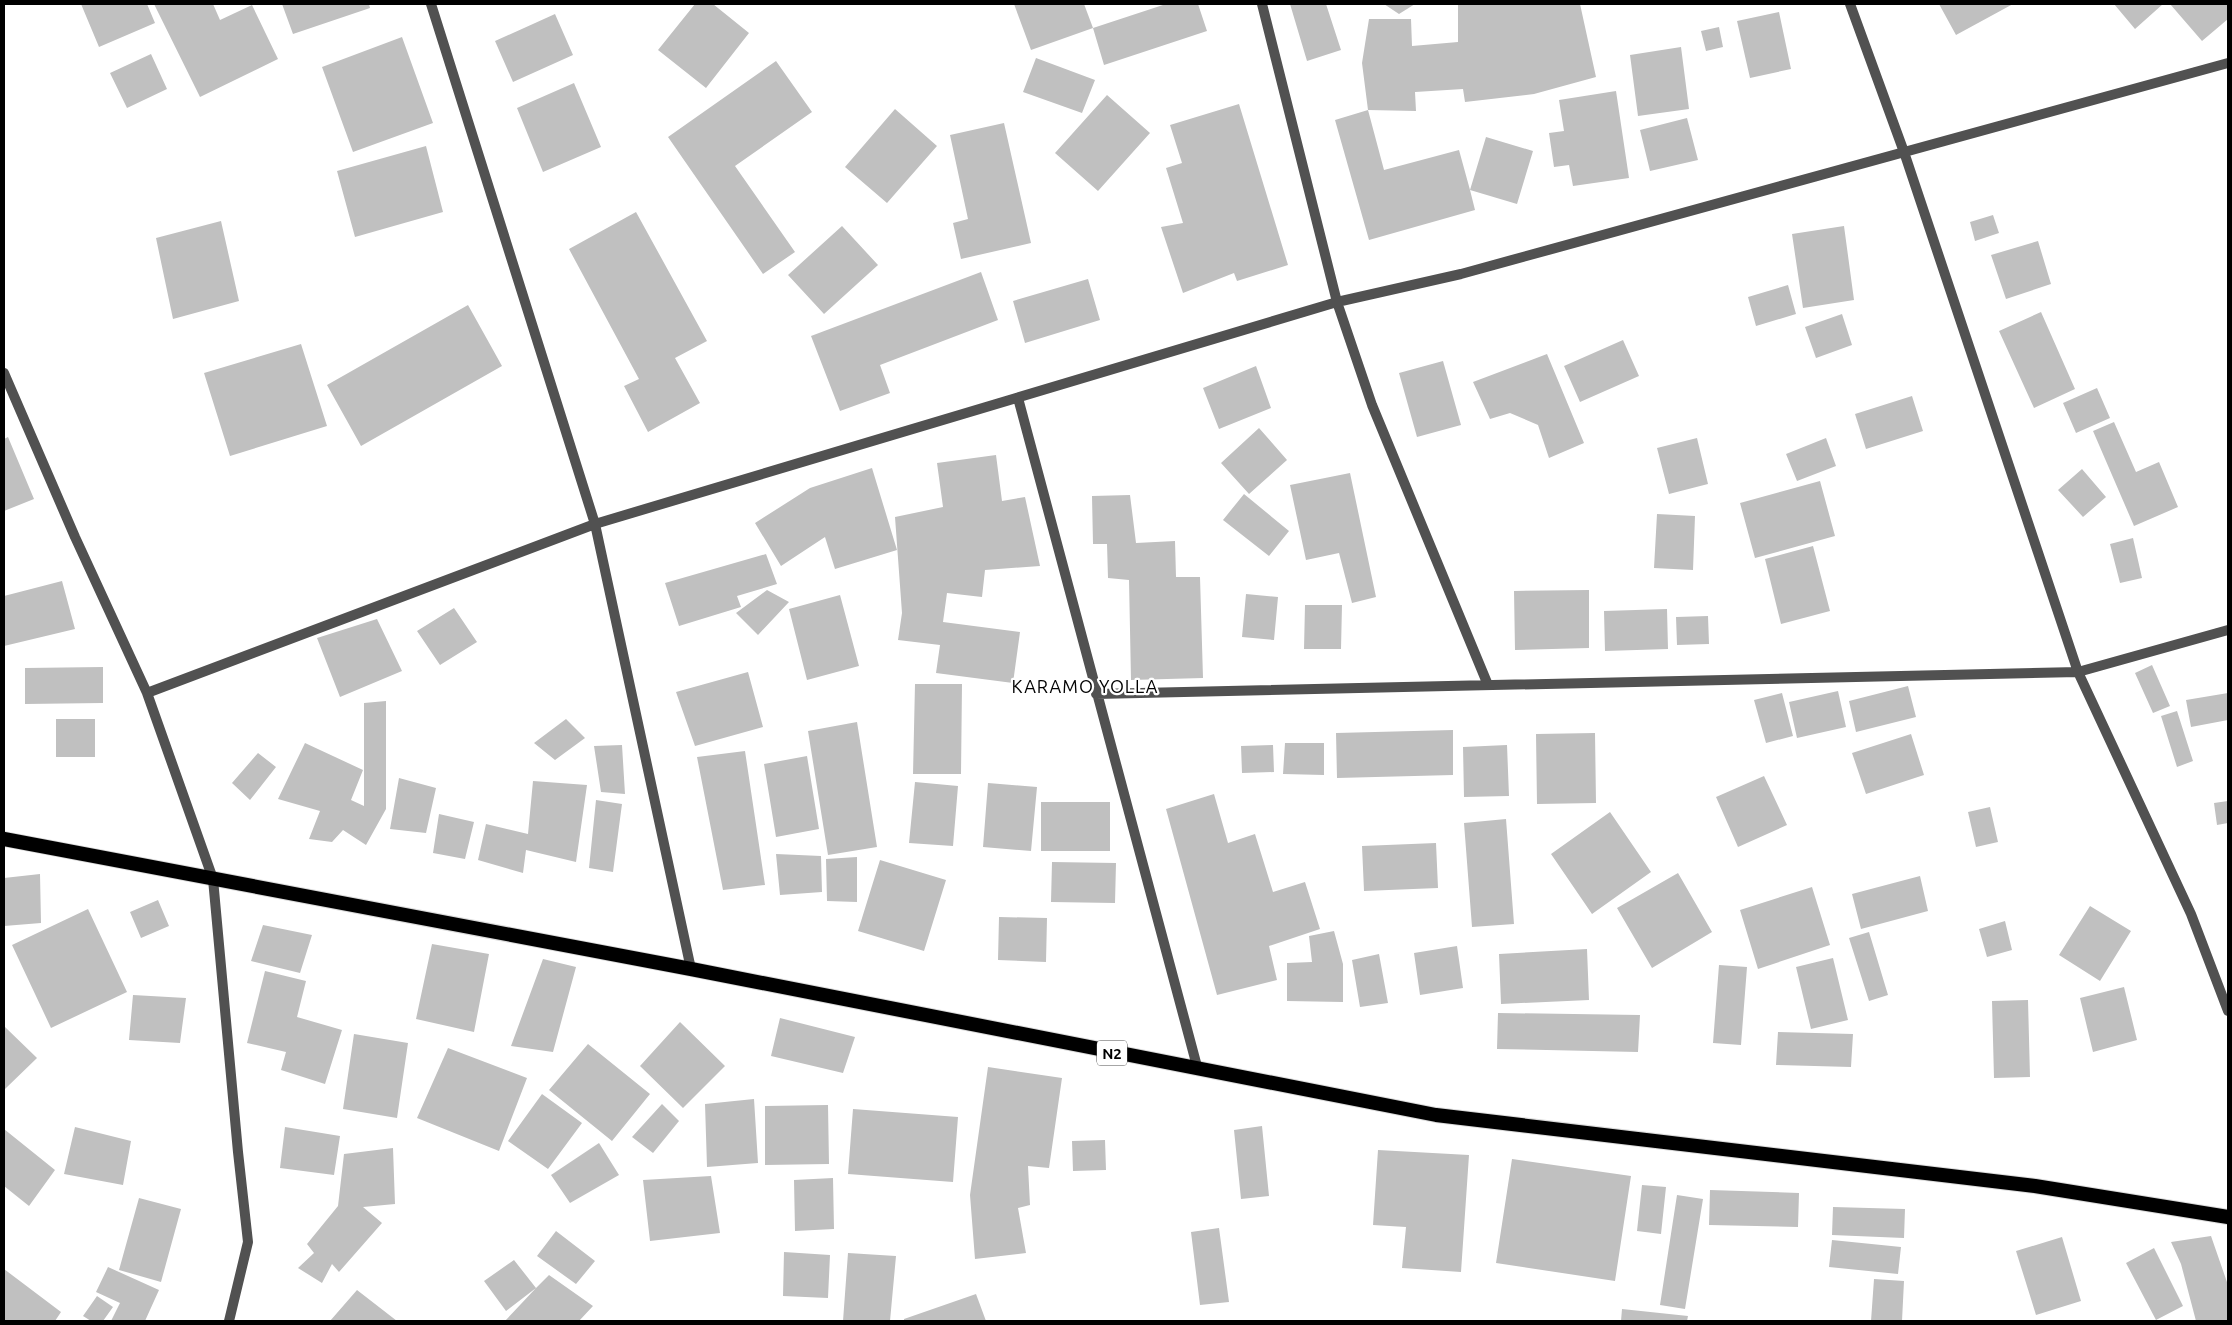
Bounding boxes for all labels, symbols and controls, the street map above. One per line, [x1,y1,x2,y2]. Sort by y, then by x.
district label: KARAMO YOLLA [1012,676,1158,696]
road number: N2 [1097,1040,1127,1066]

